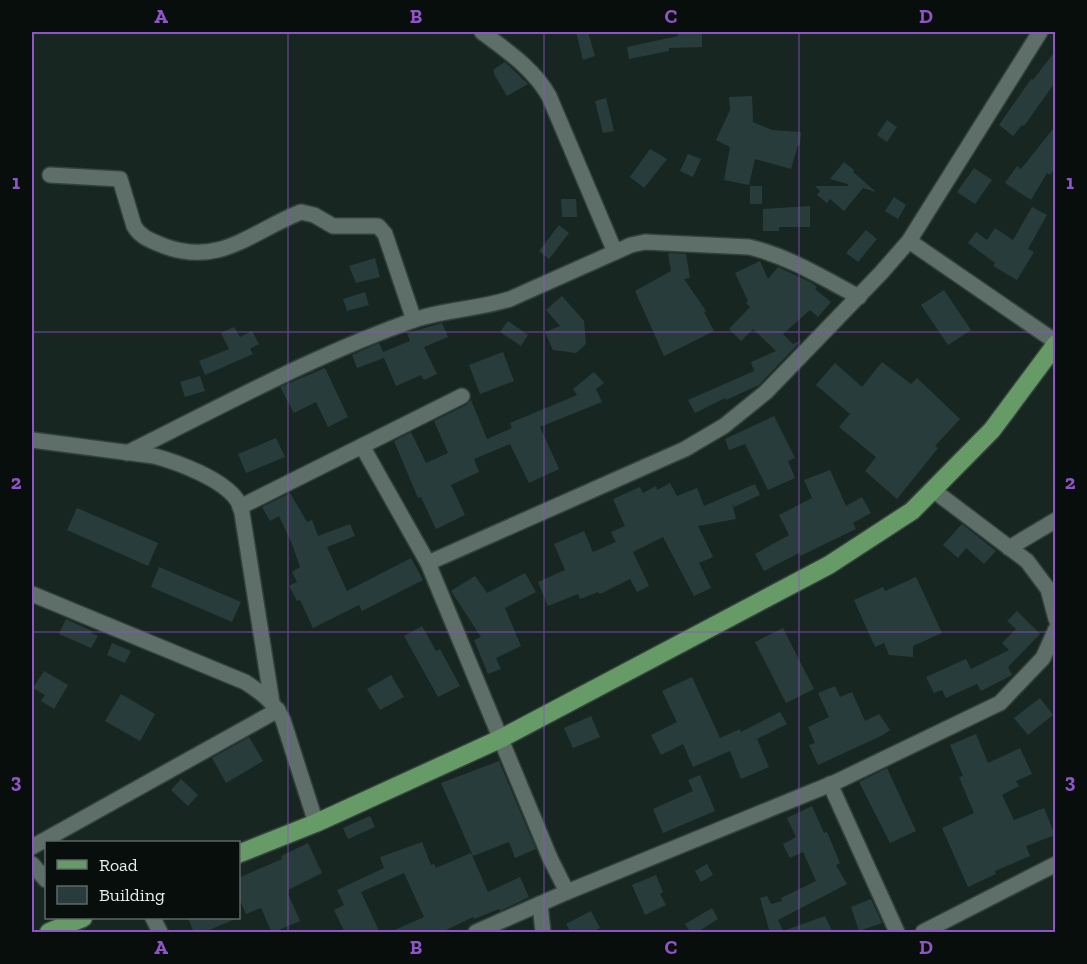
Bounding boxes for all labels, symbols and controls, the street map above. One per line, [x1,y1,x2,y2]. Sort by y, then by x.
text: A [154,4,168,28]
text: B [410,4,422,28]
text: C [665,4,678,28]
text: D [919,4,933,28]
text: 1 [12,170,20,194]
text: 1 [1066,170,1074,194]
text: 2 [11,470,22,494]
text: 2 [1065,470,1076,494]
text: 3 [11,769,22,793]
text: 3 [1065,769,1076,793]
legend [45,841,240,919]
text: Road [99,854,138,876]
text: Building [99,884,165,906]
text: A [154,935,168,959]
text: B [410,935,422,959]
text: C [665,935,678,959]
text: D [919,935,933,959]

